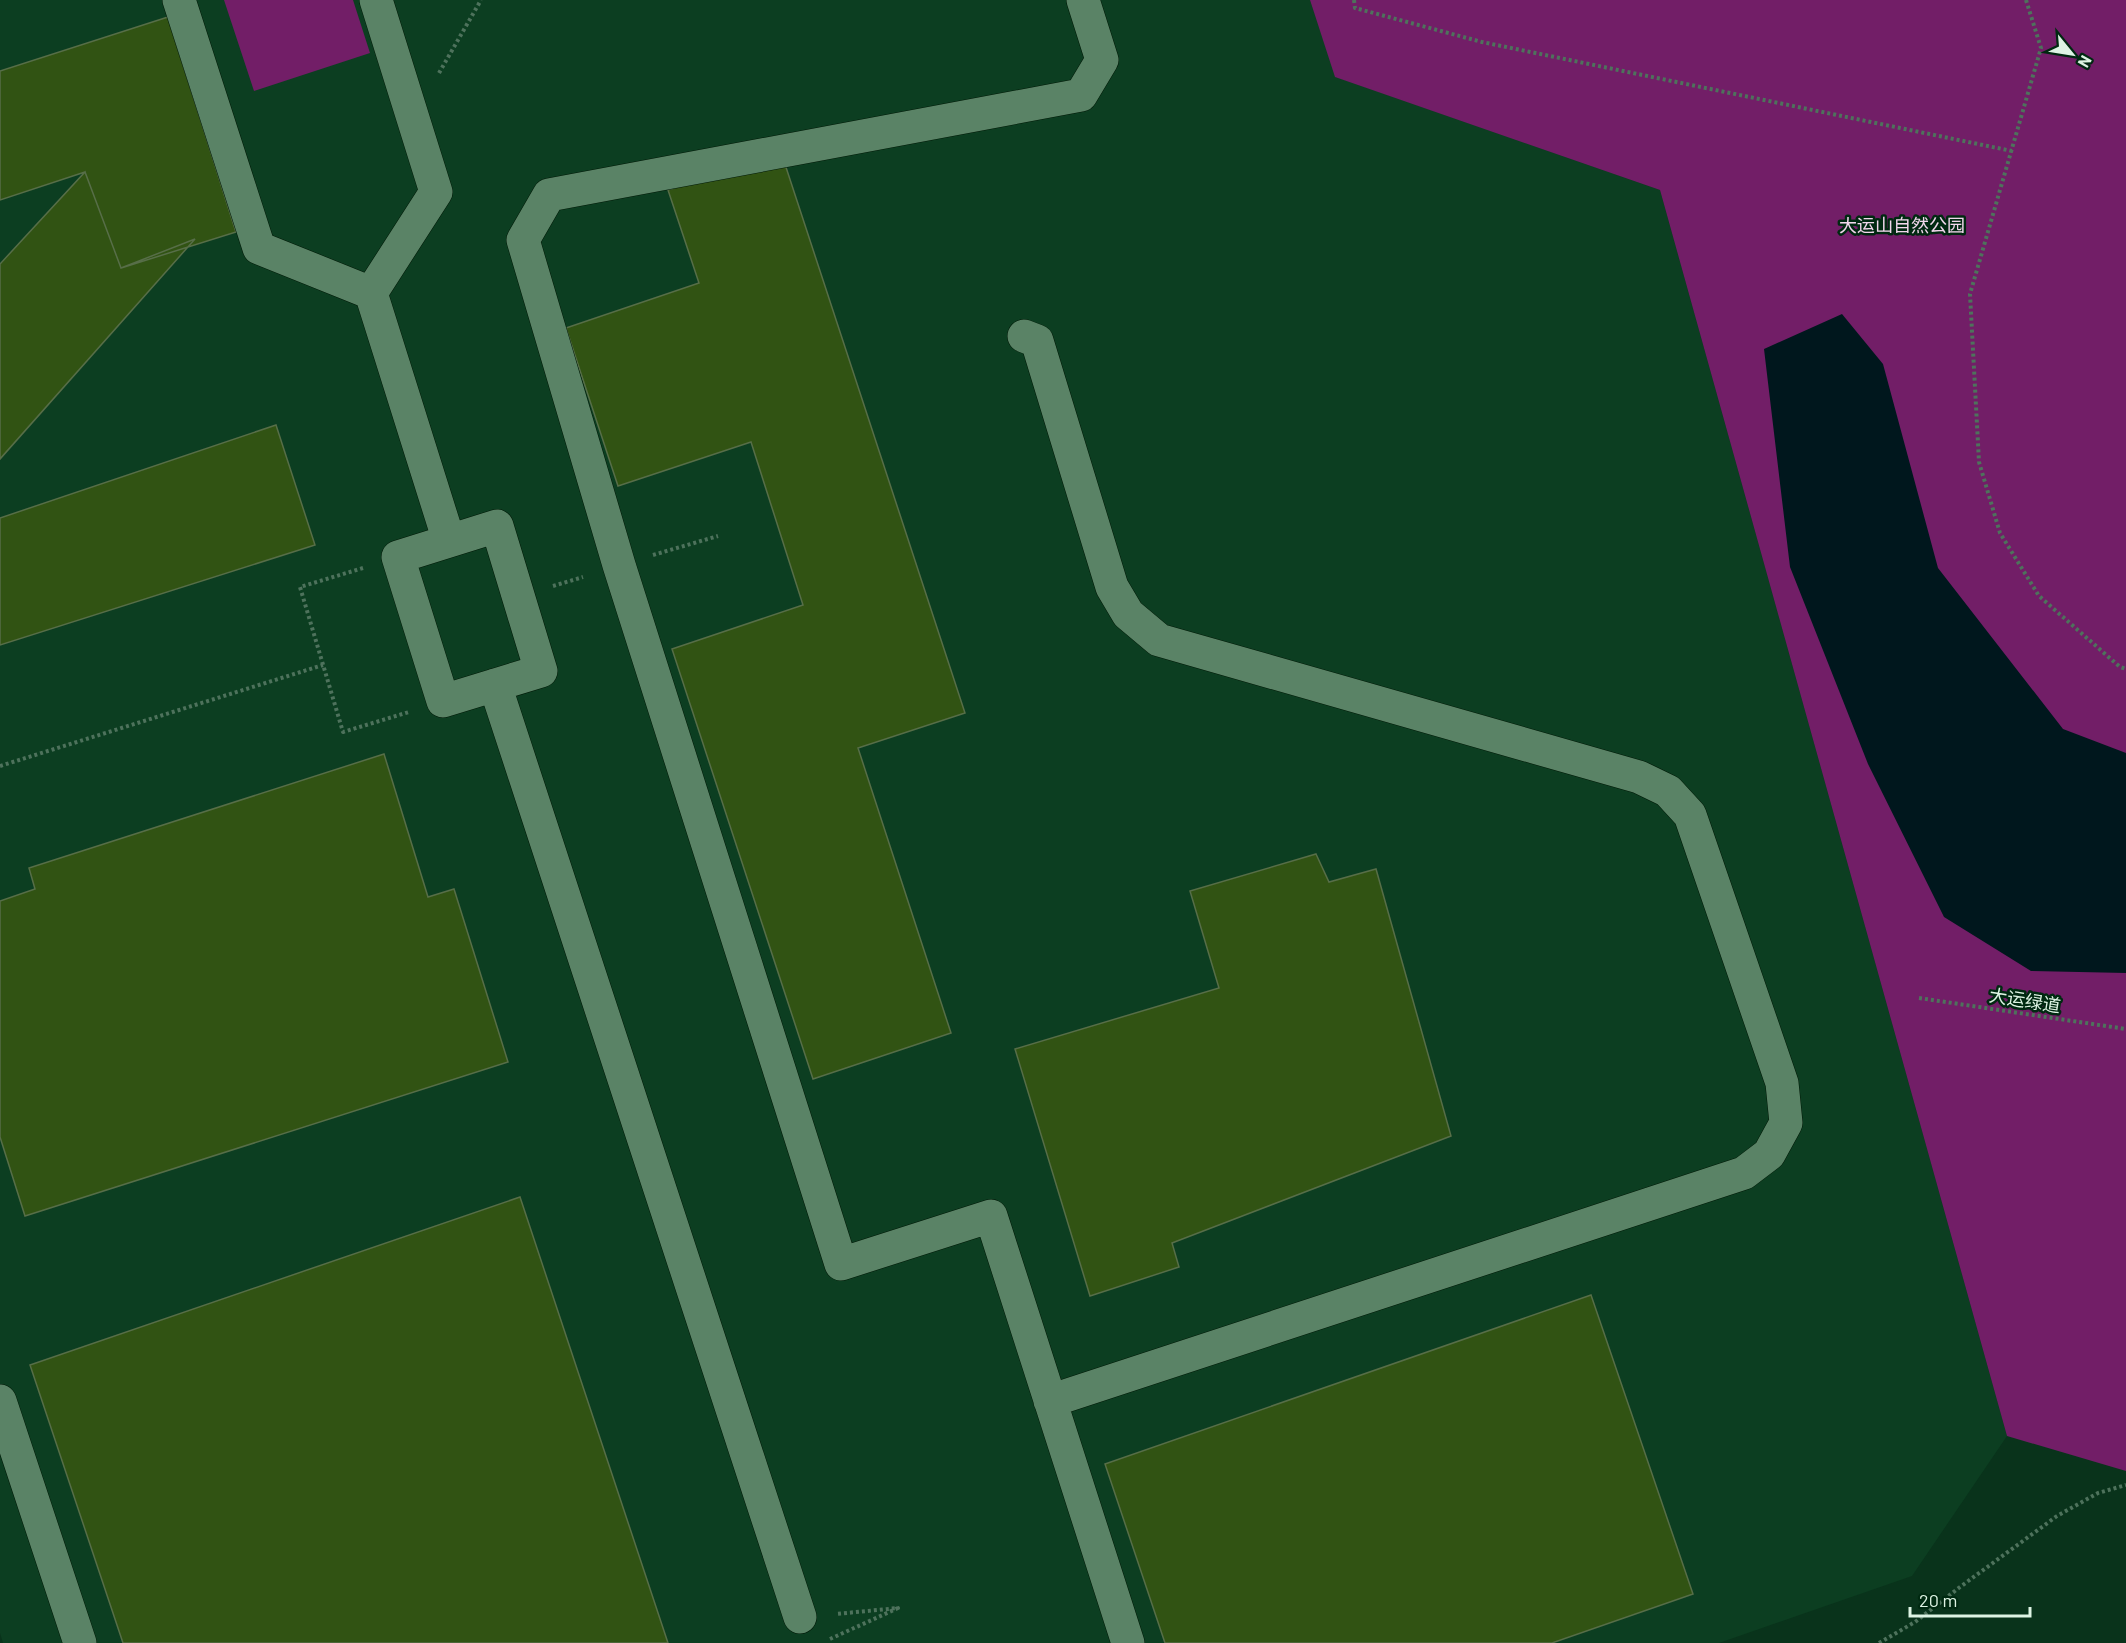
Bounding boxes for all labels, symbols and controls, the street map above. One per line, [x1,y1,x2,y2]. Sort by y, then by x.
north arrow [2042,24,2102,84]
text: N [2075,52,2096,71]
park label: 大运山自然公园 [1839,214,1965,236]
street label: 大运绿道 [1988,984,2062,1016]
scale bar [1910,1580,2030,1618]
text: 20 m [1919,1589,1957,1611]

